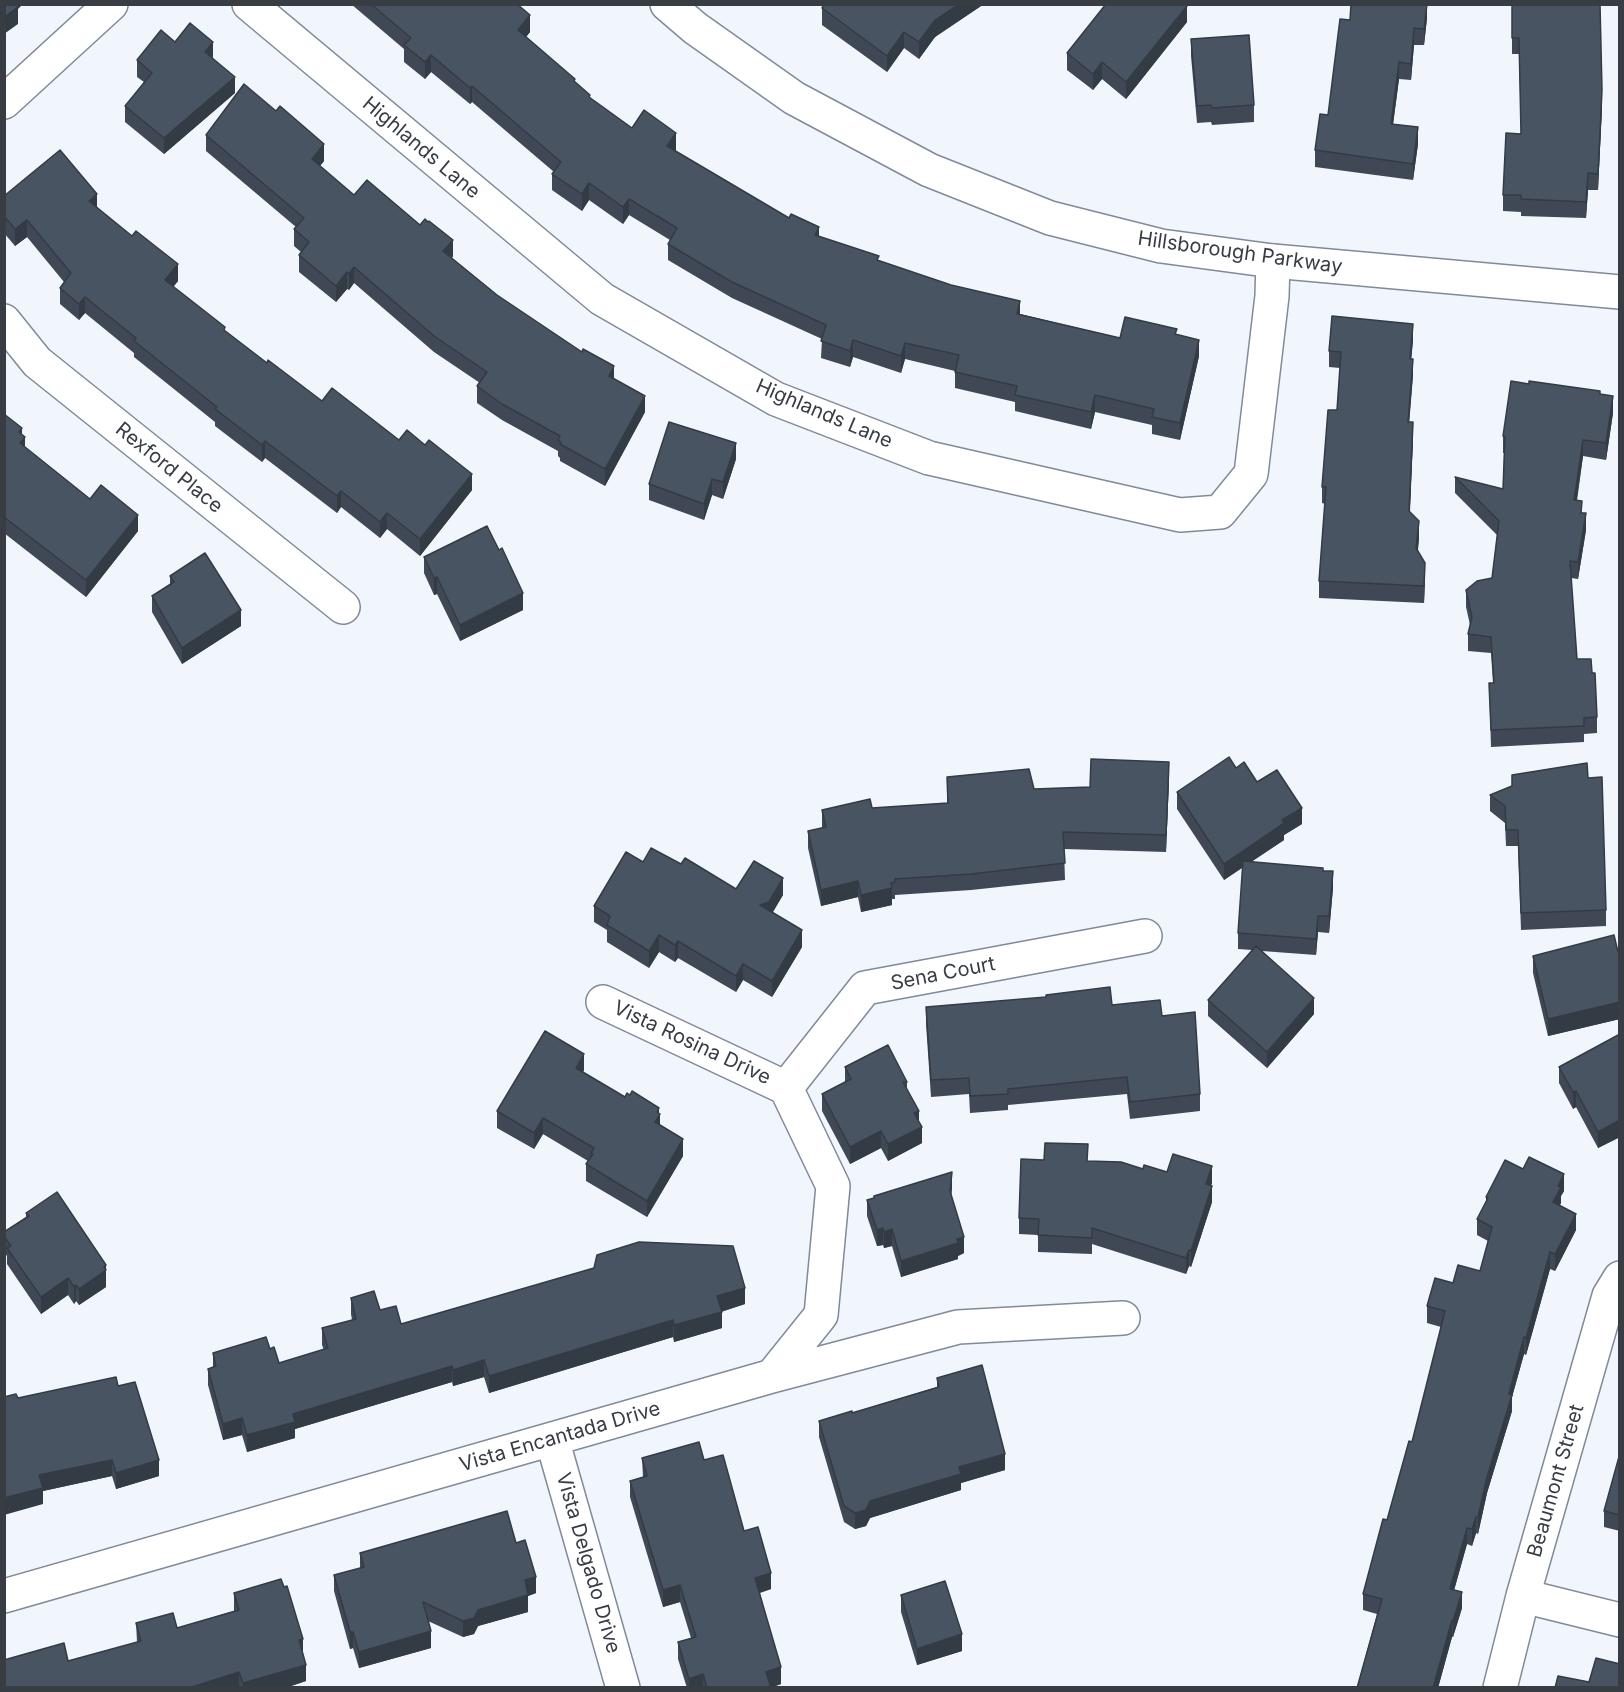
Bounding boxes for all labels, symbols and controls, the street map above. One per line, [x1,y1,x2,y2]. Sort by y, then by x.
street label: Highlands Lane [357,92,485,204]
street label: Hillsborough Parkway [1136,227,1344,279]
street label: Highlands Lane [752,374,896,454]
street label: Rexford Place [111,417,227,519]
street label: Sena Court [889,952,997,996]
street label: Vista Rosina Drive [609,996,775,1090]
street label: Vista Encantada Drive [457,1397,663,1477]
street label: Beaumont Street [1523,1402,1589,1560]
street label: Vista Delgado Drive [551,1470,625,1656]

